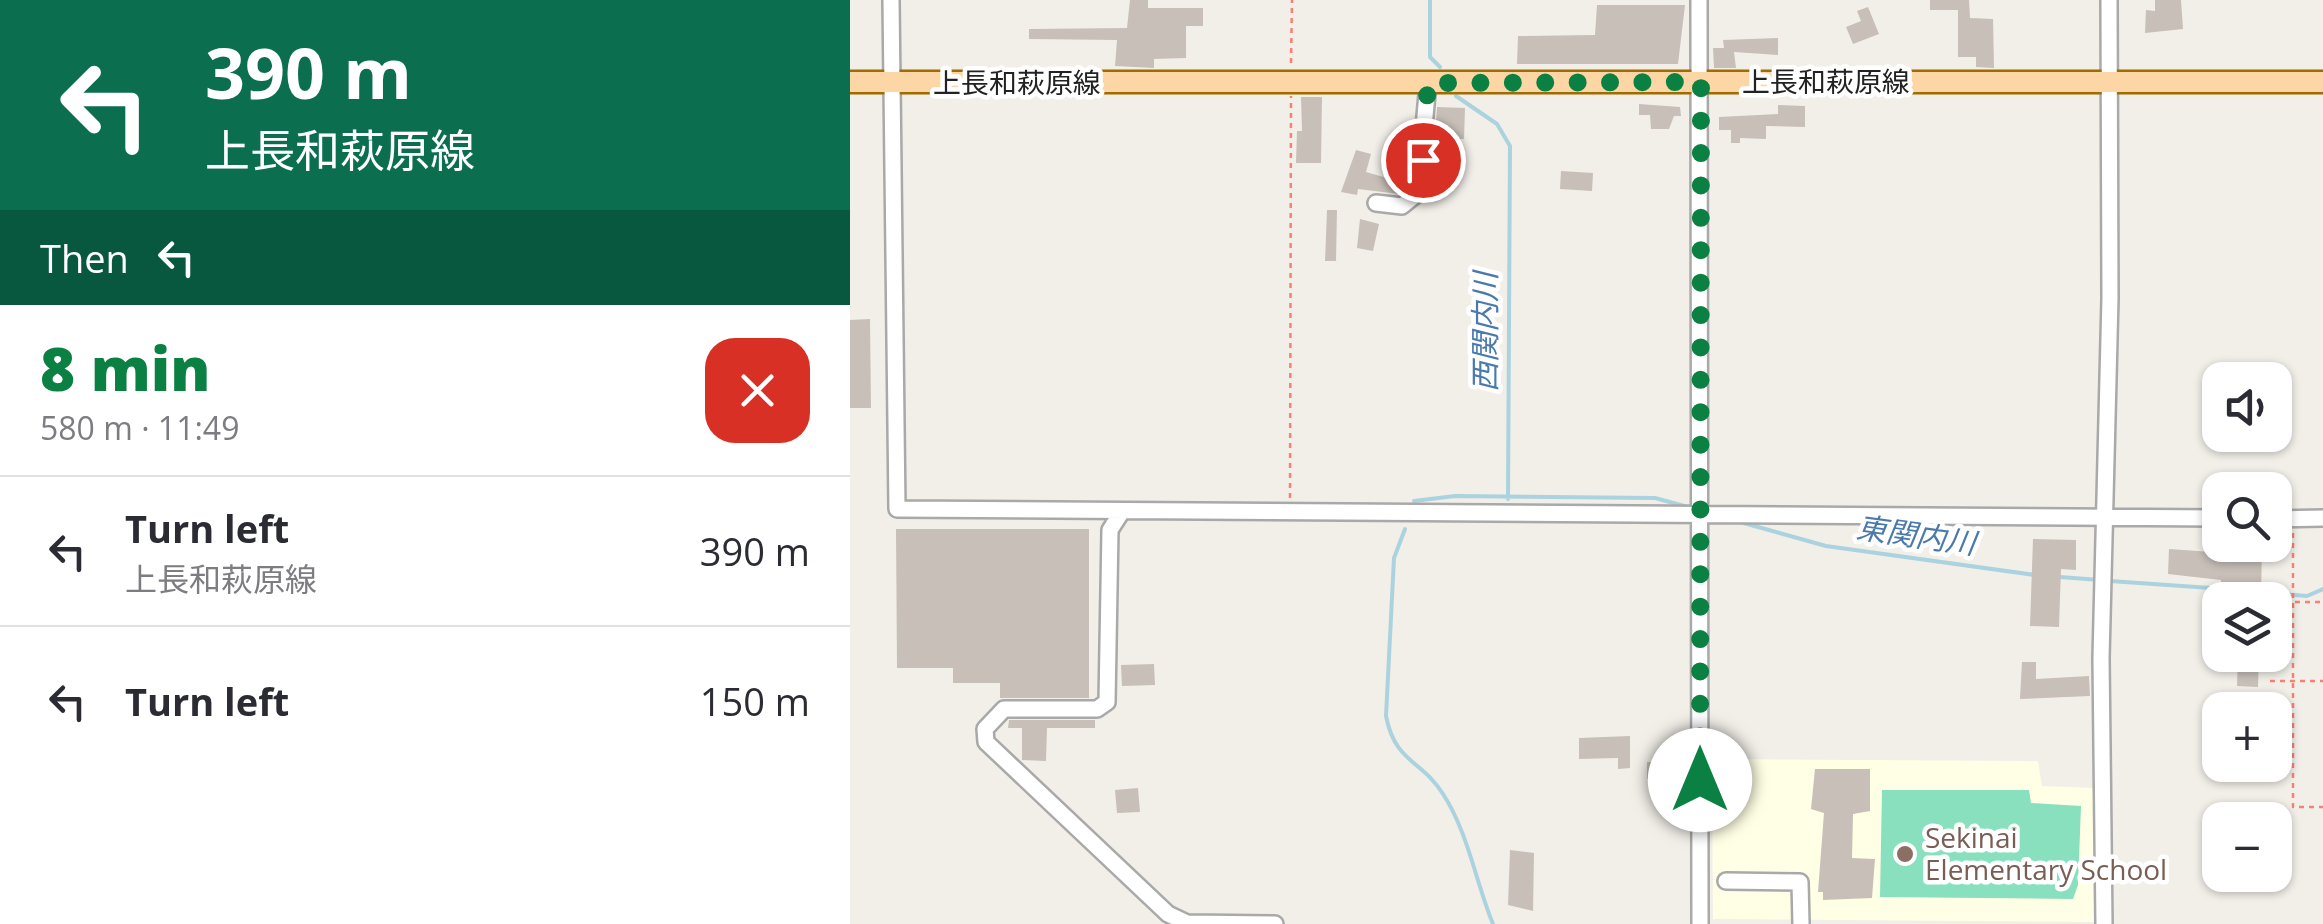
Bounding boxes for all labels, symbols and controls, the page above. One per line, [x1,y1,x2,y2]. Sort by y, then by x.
text: 390 m [205,24,412,120]
icon: left [40,40,170,170]
street label: 上長和萩原線 [1742,62,1910,100]
street label: 上長和萩原線 [933,63,1101,101]
pin [1381,118,1466,203]
text: 上長和萩原線 [205,119,475,180]
icon: arrive [1396,133,1451,188]
icon: left [149,230,204,285]
text: Then [40,232,129,284]
water label: 西関内川 [1464,269,1505,392]
text: 8 min [40,327,210,409]
button: close [705,338,810,443]
map controls [2202,362,2292,892]
button: sound [2202,362,2292,452]
text: 580 m · 11:49 [40,406,239,449]
button: search [2202,472,2292,562]
text: Turn left [125,502,289,554]
water label: 東関内川 [1854,506,1981,564]
icon: left [40,524,95,579]
text: 390 m [700,525,810,577]
text: 上長和萩原線 [125,557,317,600]
button: layers [2202,582,2292,672]
icon: left [40,674,95,729]
text: Turn left [125,675,289,727]
text: 150 m [700,675,810,727]
button: + [2202,692,2292,782]
position arrow [1648,728,1752,832]
button: − [2202,802,2292,892]
place label: Sekinai Elementary School [1925,818,2167,888]
marker: Sekinai Elementary School [1894,843,1916,865]

